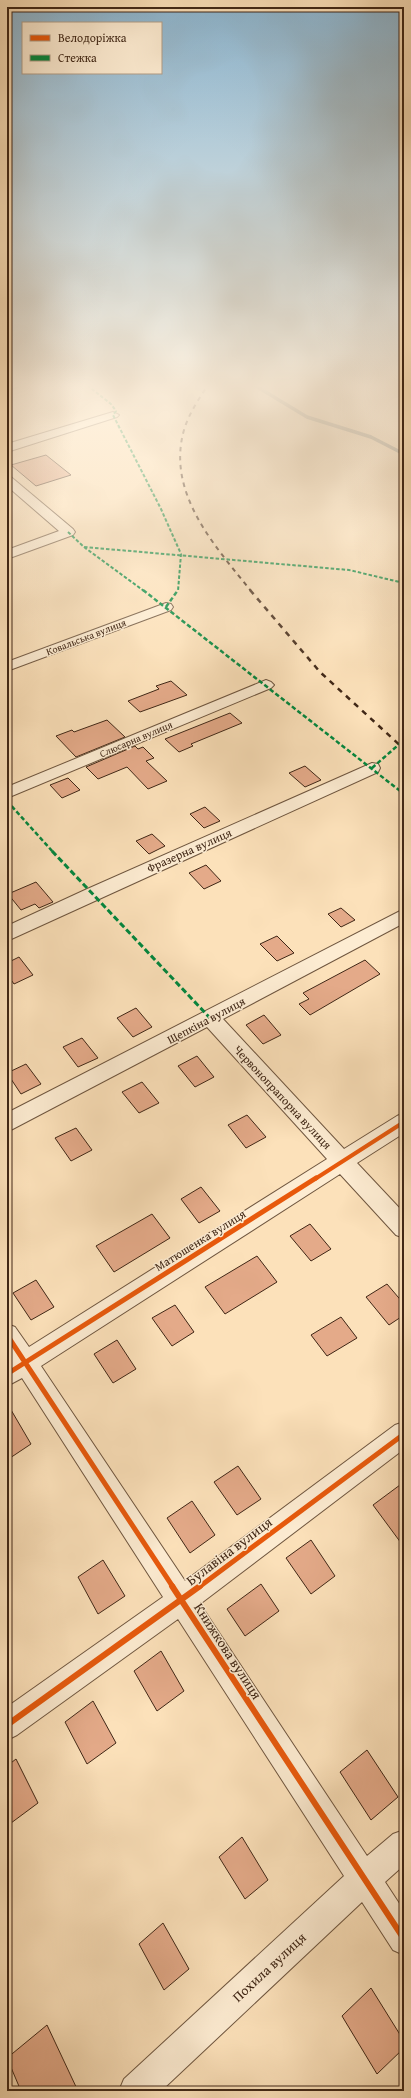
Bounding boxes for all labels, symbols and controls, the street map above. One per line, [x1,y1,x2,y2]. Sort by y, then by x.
legend [22,22,162,74]
text: Велодоріжка [58,29,127,46]
text: Стежка [58,49,97,66]
street label: Ковальська вулиця [44,615,128,659]
street label: Слюсарна вулиця [97,717,175,761]
street label: Фразерна вулиця [144,824,234,876]
street label: Щепкіна вулиця [164,992,248,1048]
street label: Червонопрапорна вулиця [230,1041,336,1153]
street label: Матюшенка вулиця [151,1205,249,1275]
street label: Булавіна вулиця [182,1512,276,1590]
street label: Книжкова вулиця [189,1599,267,1703]
street label: Похила вулиця [228,1928,310,2006]

